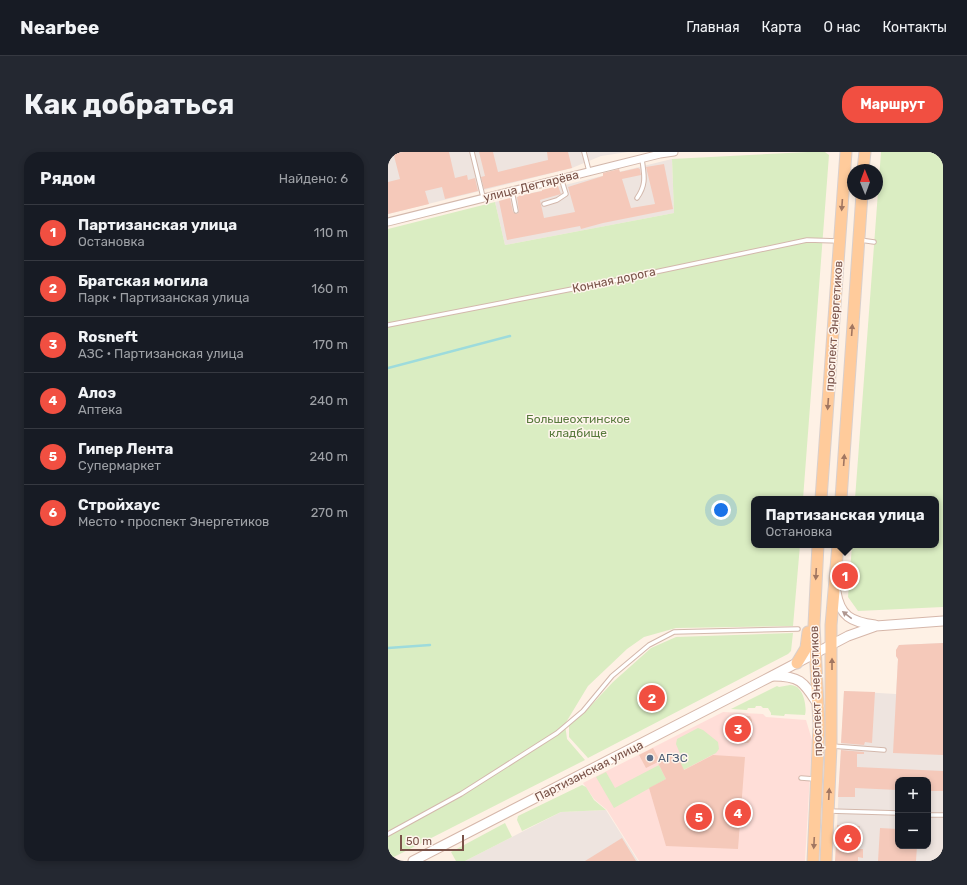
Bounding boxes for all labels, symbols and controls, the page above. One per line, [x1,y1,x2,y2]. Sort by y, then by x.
text: Nearbee [20,16,99,39]
text: Главная [686,19,740,36]
text: Карта [762,19,802,36]
text: О нас [824,19,860,36]
text: Контакты [882,19,947,36]
button: Маршрут [842,86,943,123]
text: Как добраться [24,88,234,121]
north arrow [847,164,883,200]
street label: улица Дегтярёва [482,167,580,205]
text: Рядом [40,168,96,188]
text: Найдено: 6 [279,171,348,186]
one-way arrow [839,199,846,211]
text: Партизанская улица [78,216,237,234]
text: 1 [50,225,56,240]
text: 110 m [314,225,348,240]
text: Остановка [78,234,145,249]
street label: проспект Энергетиков [822,260,846,392]
street label: Конная дорога [571,264,657,296]
text: Братская могила [78,272,208,290]
text: 2 [49,281,57,296]
text: 160 m [312,281,348,296]
text: Парк · Партизанская улица [78,290,249,305]
one-way arrow [849,324,856,336]
text: Rosneft [78,328,138,346]
text: 3 [49,337,57,352]
text: 170 m [313,337,348,352]
text: АЗС · Партизанская улица [78,346,244,361]
text: Алоэ [78,384,116,402]
text: 4 [49,393,57,408]
text: 240 m [309,393,348,408]
one-way arrow [824,398,831,410]
text: Аптека [78,402,123,417]
park label: Большеохтинское кладбище [526,412,630,440]
text: Гипер Лента [78,440,173,458]
text: 5 [49,449,57,464]
text: 240 m [309,449,348,464]
one-way arrow [840,454,847,466]
text: Супермаркет [78,458,161,473]
text: Стройхаус [78,496,160,514]
popup [751,496,939,548]
your location [711,500,731,520]
text: 6 [49,505,57,520]
text: 270 m [311,505,348,520]
text: Партизанская улица [765,506,925,524]
text: Место · проспект Энергетиков [78,514,269,529]
text: Остановка [765,524,832,539]
pin: 1 [832,561,858,591]
one-way arrow [813,568,820,580]
one-way arrow [842,611,852,619]
street label: проспект Энергетиков [807,625,825,757]
one-way arrow [829,657,835,670]
pin: 2 [639,683,665,713]
pin: 3 [725,714,751,744]
street label: Партизанская улица [533,738,645,804]
place label: АГЗС [658,751,688,765]
marker: АГЗС [645,753,655,763]
map controls [895,777,931,849]
button: + [895,777,931,813]
one-way arrow [826,787,832,800]
pin: 4 [725,798,751,828]
pin: 5 [686,802,712,832]
button: − [895,813,931,849]
pin: 6 [835,823,861,853]
scale bar [400,833,464,852]
text: 50 m [406,835,432,848]
one-way arrow [811,837,818,849]

